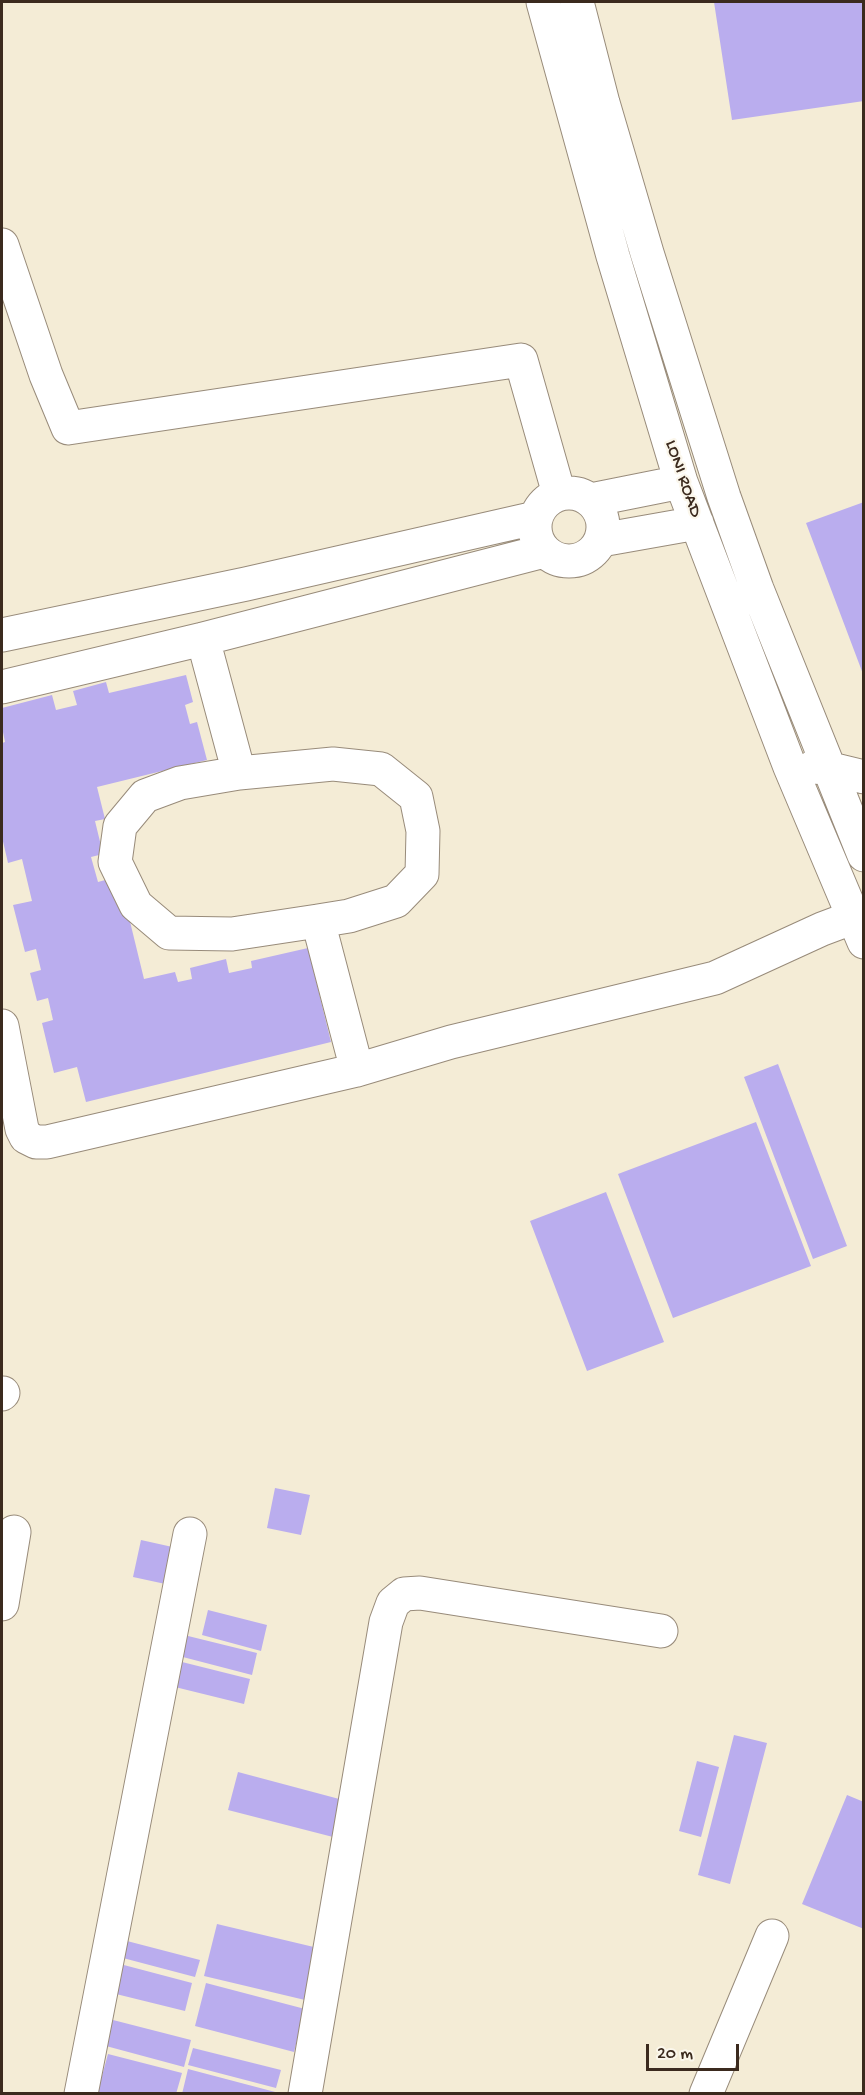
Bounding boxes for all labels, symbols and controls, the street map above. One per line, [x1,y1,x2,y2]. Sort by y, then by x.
street label: LONI ROAD [659,437,705,521]
scale bar [649,2032,742,2070]
text: 20 m [657,2044,693,2065]

